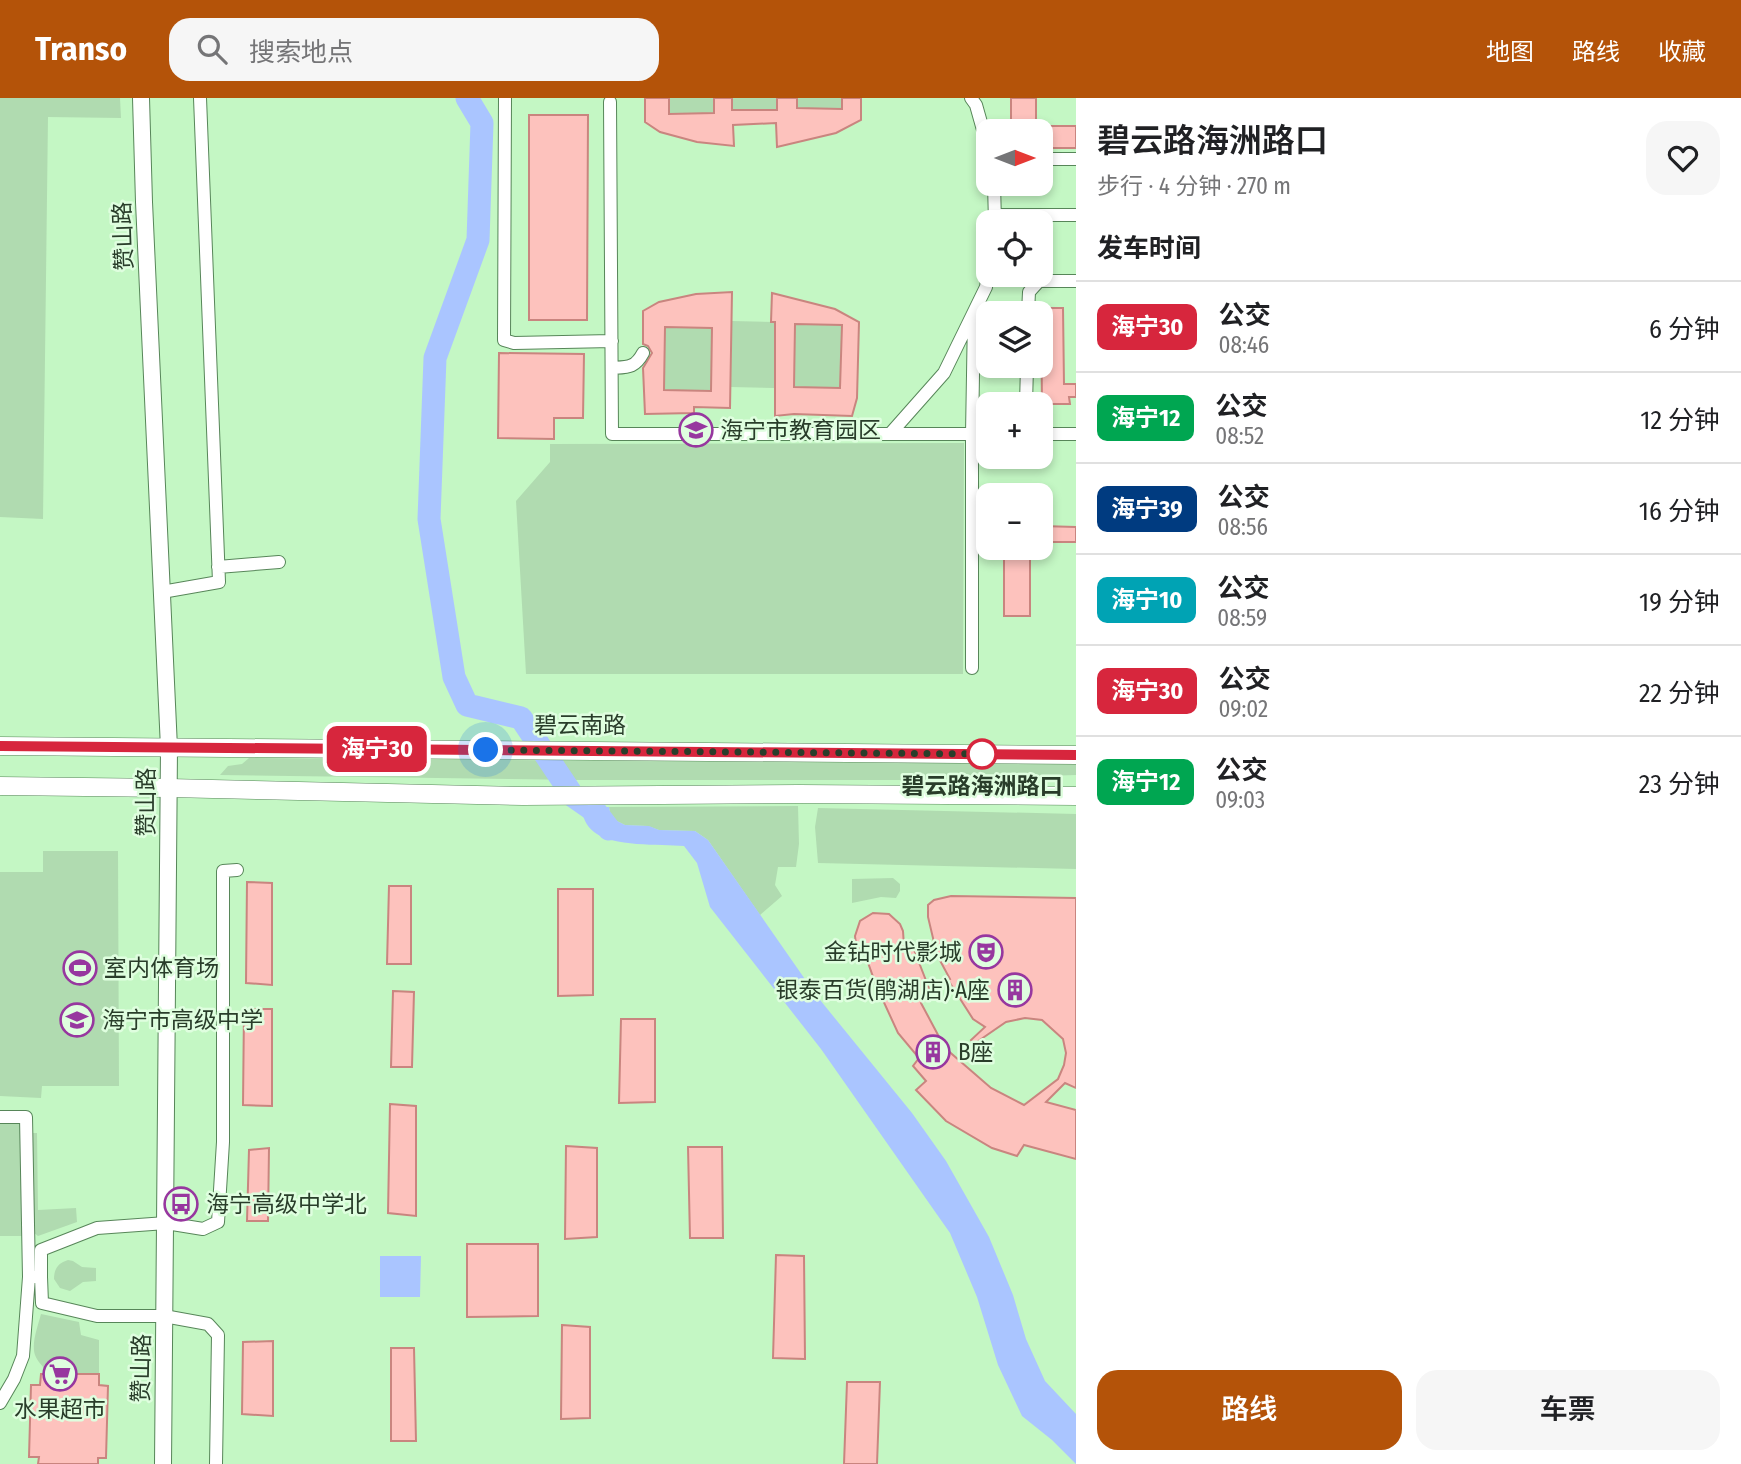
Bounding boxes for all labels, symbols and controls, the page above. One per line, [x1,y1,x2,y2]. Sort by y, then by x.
search box [169,18,659,81]
text: Transo [35,29,127,69]
icon: search [193,30,231,68]
text: 搜索地点 [249,37,353,68]
text: 地图 [1486,38,1534,66]
text: 路线 [1572,38,1620,66]
text: 收藏 [1658,38,1706,66]
north arrow [976,119,1054,196]
map controls [976,119,1053,560]
text: 碧云路海洲路口 [1097,121,1328,161]
button: heart [1646,121,1720,195]
text: 步行 · 4 分钟 · 270 m [1097,172,1291,200]
street label: 赞山路 [108,201,138,271]
button: locate [976,210,1053,287]
text: 发车时间 [1097,233,1201,264]
text: 公交 [1218,300,1270,331]
button: layers [976,301,1053,378]
text: 海宁30 [1111,313,1183,341]
text: 6 分钟 [1649,314,1720,345]
text: 08:46 [1218,331,1269,359]
text: 公交 [1215,391,1267,422]
button: + [976,392,1053,469]
text: 海宁12 [1111,404,1180,432]
text: 12 分钟 [1640,405,1720,436]
school or university icon: 海宁市教育园区 [677,411,715,449]
place label: 海宁市教育园区 [720,416,881,444]
text: 08:52 [1215,422,1264,450]
text: 公交 [1218,482,1270,513]
button: − [976,483,1053,560]
text: 海宁39 [1111,495,1183,523]
text: 16 分钟 [1639,496,1720,527]
text: 08:56 [1218,513,1268,541]
text: 公交 [1217,573,1269,604]
text: 海宁10 [1111,586,1182,614]
text: 19 分钟 [1639,587,1720,618]
text: 08:59 [1217,604,1267,632]
text: 公交 [1218,664,1270,695]
text: 海宁30 [1111,677,1183,705]
text: 22 分钟 [1639,678,1720,709]
text: 09:02 [1218,695,1268,723]
street label: 碧云南路 [534,711,626,739]
line badge: 海宁30 [328,726,426,772]
your location [468,732,503,767]
text: 海宁30 [341,735,413,763]
marker: 碧云路海洲路口 [967,739,997,769]
text: 公交 [1215,755,1267,786]
street label: 赞山路 [132,768,160,837]
text: 海宁12 [1111,768,1180,796]
text: 23 分钟 [1639,769,1720,800]
place label: 碧云路海洲路口 [902,772,1063,800]
text: 09:03 [1215,786,1265,814]
theatre icon: 金钻时代影城 [967,933,1005,971]
place label: 金钻时代影城 [824,938,962,966]
sports icon: 室内体育场 [61,949,99,987]
place label: 室内体育场 [104,954,219,982]
building icon: 银泰百货(鹃湖店)·A座 [996,971,1034,1009]
place label: 银泰百货(鹃湖店)·A座 [775,976,990,1004]
school or university icon: 海宁市高级中学 [58,1001,96,1039]
place label: 海宁市高级中学 [102,1006,263,1034]
building icon: B座 [914,1033,952,1071]
place label: B座 [958,1038,994,1066]
bus stop icon: 海宁高级中学北 [162,1185,200,1223]
place label: 海宁高级中学北 [206,1190,367,1218]
street label: 赞山路 [126,1333,156,1403]
supermarket icon: 水果超市 [41,1355,79,1393]
button: 路线 [1097,1370,1402,1450]
button: 车票 [1416,1370,1720,1450]
place label: 水果超市 [14,1395,106,1423]

